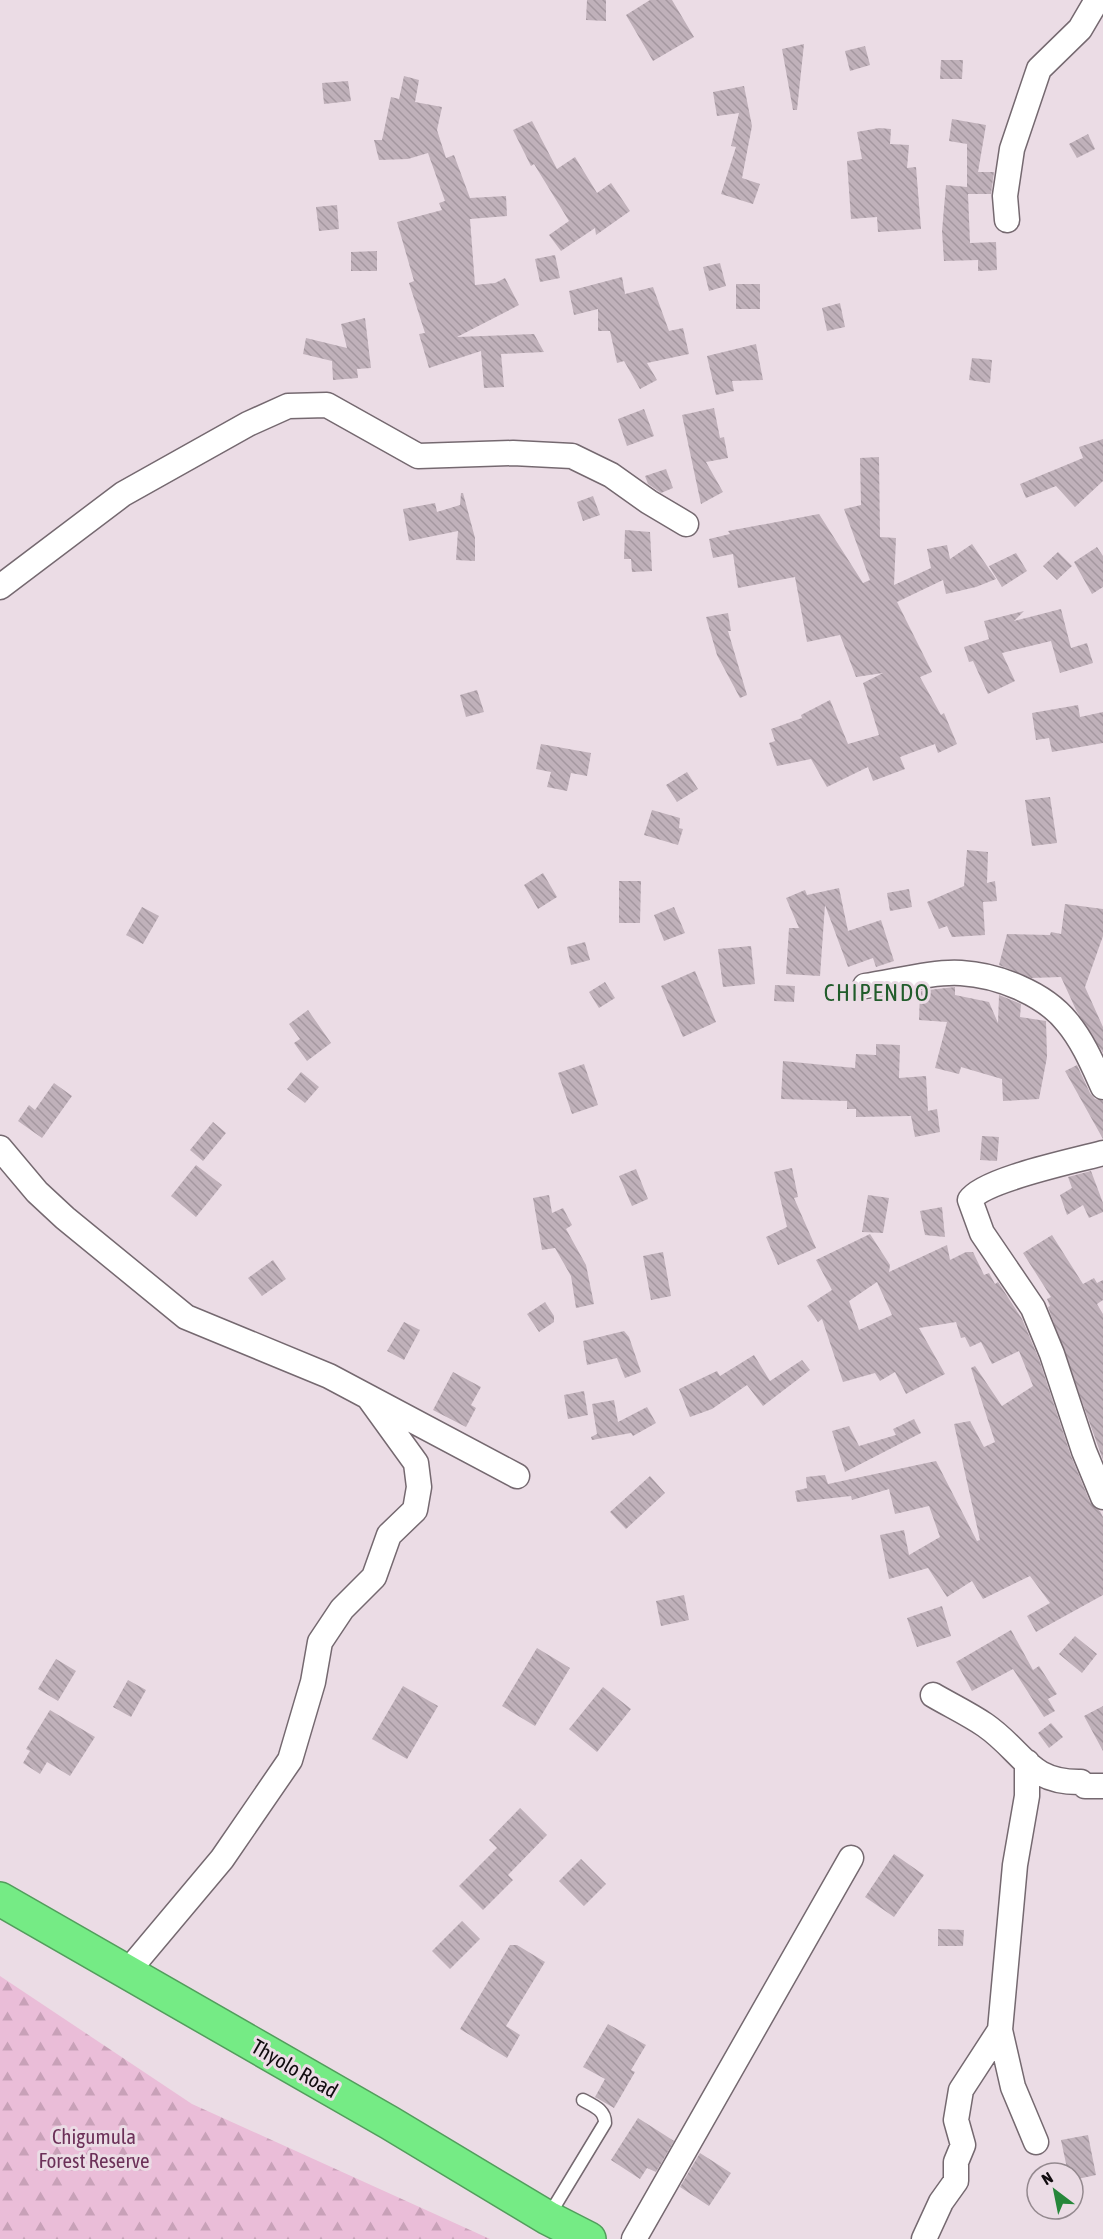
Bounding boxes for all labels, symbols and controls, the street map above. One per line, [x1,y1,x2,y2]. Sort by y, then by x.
district label: CHIPENDO [824,979,930,1006]
street label: Thyolo Road [248,2034,342,2102]
park label: Chigumula Forest Reserve [38,2124,150,2172]
north arrow [1025,2161,1085,2221]
text: N [1038,2168,1056,2188]

